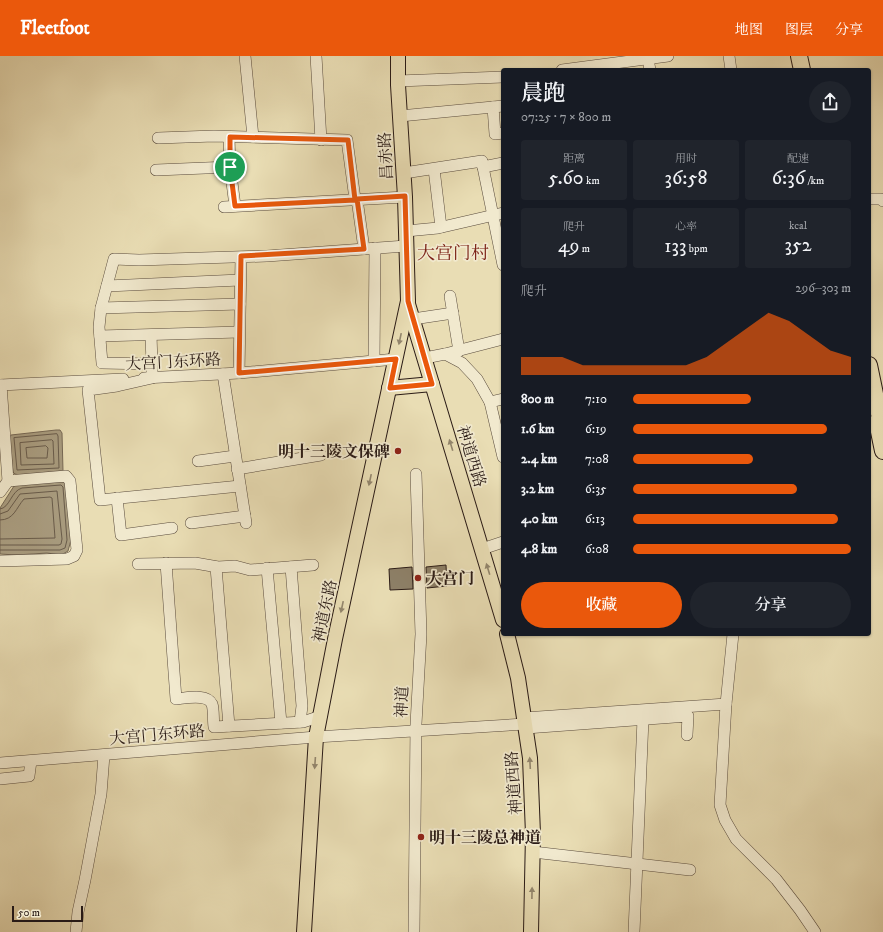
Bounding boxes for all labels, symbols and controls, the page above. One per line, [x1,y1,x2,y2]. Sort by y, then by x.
text: Fleetfoot [20,17,90,40]
text: 地图 [735,21,763,39]
text: 图层 [785,21,813,39]
text: 分享 [835,21,863,39]
text: 晨跑 [521,80,565,107]
button: share [809,81,851,123]
text: 07:25 · 7 × 800 m [521,109,611,125]
street label: 昌赤路 [375,131,397,180]
pin [213,150,247,184]
text: 距离 [563,152,585,166]
text: 用时 [675,152,697,166]
text: 配速 [787,152,809,166]
icon: arrive [219,156,241,178]
text: 5.60 [548,166,584,191]
text: 36:58 [665,166,707,191]
text: 6:36 [772,166,805,191]
text: km [584,174,600,188]
text: /km [805,174,824,188]
text: kcal [789,219,807,233]
text: 爬升 [563,220,585,234]
text: 心率 [675,220,697,234]
text: 352 [784,233,812,258]
text: 49 [558,234,579,259]
text: 133 [664,234,686,259]
text: m [579,242,590,256]
text: bpm [686,242,708,256]
district label: 大宫门村 [417,243,489,265]
text: 296–303 m [795,280,851,296]
text: 爬升 [521,283,547,299]
one-way arrow [396,333,402,346]
street label: 大宫门东环路 [125,349,222,374]
text: 800 m [521,391,554,407]
text: 7:10 [585,391,607,407]
text: 1.6 km [521,421,555,437]
text: 6:19 [585,421,606,437]
street label: 神道西路 [452,423,490,490]
one-way arrow [448,439,454,451]
place label: 明十三陵文保碑 [278,442,390,462]
marker: 明十三陵文保碑 [393,446,403,456]
text: 2.4 km [521,451,557,467]
text: 7:08 [585,451,609,467]
one-way arrow [366,474,372,486]
text: 3.2 km [521,481,554,497]
text: 6:35 [585,481,606,497]
text: 4.0 km [521,511,558,527]
text: 6:13 [585,511,605,527]
text: 4.8 km [521,541,557,557]
text: 6:08 [585,541,609,557]
one-way arrow [485,563,491,575]
place label: 大宫门 [426,569,474,589]
marker: 大宫门 [413,573,423,583]
street label: 神道东路 [309,578,341,645]
button: 收藏 [521,582,682,628]
button: 分享 [690,582,851,628]
one-way arrow [339,601,345,613]
street label: 神道 [391,686,413,719]
street label: 大宫门东环路 [108,721,206,749]
street label: 神道西路 [502,750,526,816]
one-way arrow [527,756,533,769]
one-way arrow [311,757,318,769]
place label: 明十三陵总神道 [429,828,541,848]
marker: 明十三陵总神道 [416,832,426,842]
one-way arrow [529,886,535,899]
scale bar [12,904,83,923]
text: 50 m [18,906,40,920]

